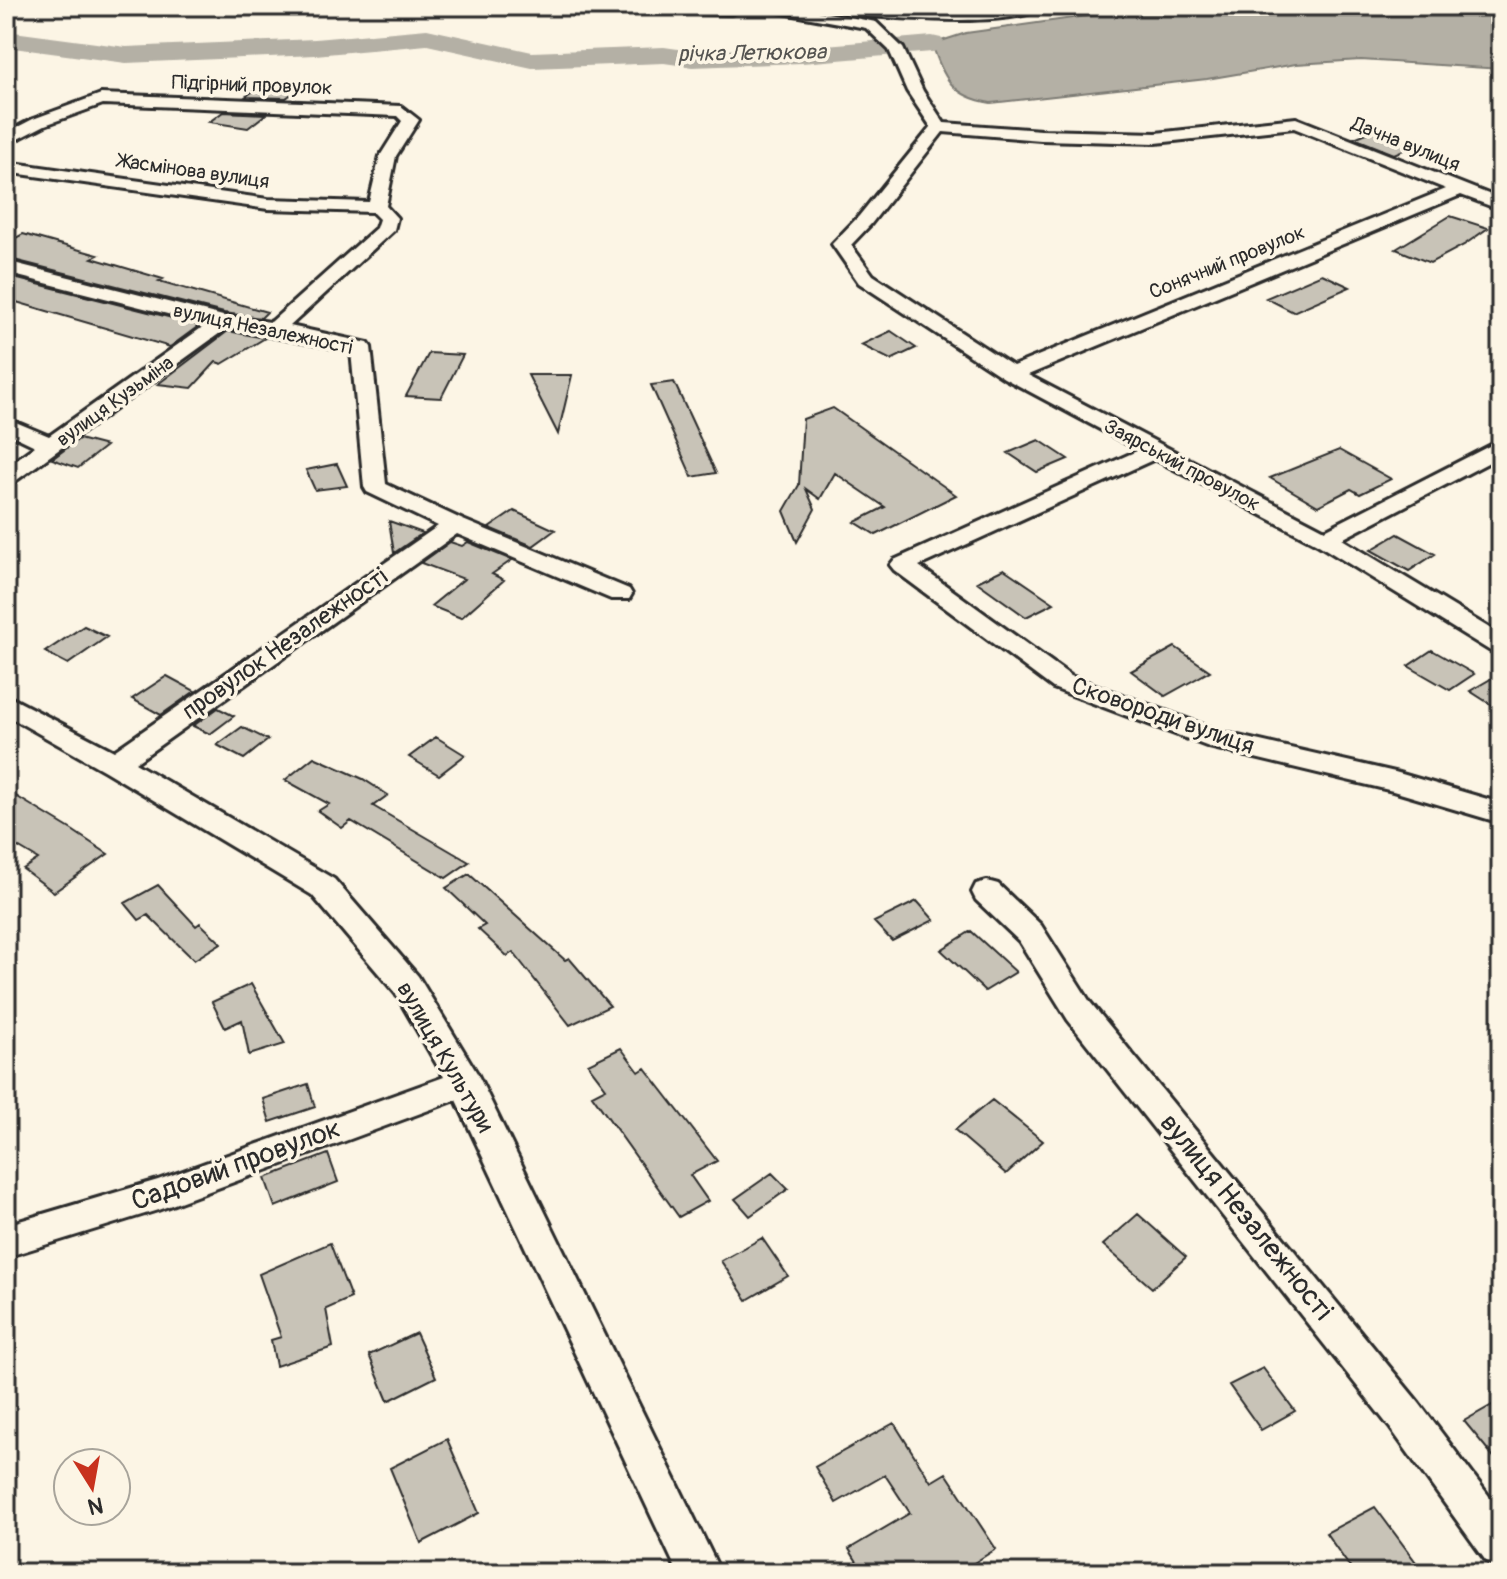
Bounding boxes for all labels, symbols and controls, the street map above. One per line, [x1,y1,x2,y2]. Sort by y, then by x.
water label: річка Летюкова [678,38,828,68]
street label: Підгірний провулок [171,70,333,100]
street label: Дачна вулиця [1347,111,1464,177]
street label: Жасмінова вулиця [114,148,271,194]
street label: Сонячний провулок [1145,219,1309,305]
street label: вулиця Незалежності [171,298,355,360]
street label: вулиця Кузьміна [51,350,179,452]
street label: Заярський провулок [1100,413,1264,517]
street label: провулок Незалежності [177,562,393,726]
street label: Сковороди вулиця [1068,671,1258,761]
street label: вулиця Культури [390,977,500,1138]
street label: вулиця Незалежності [1152,1107,1340,1327]
street label: Садовий провулок [126,1111,346,1219]
north arrow [52,1447,132,1527]
text: N [86,1490,106,1521]

